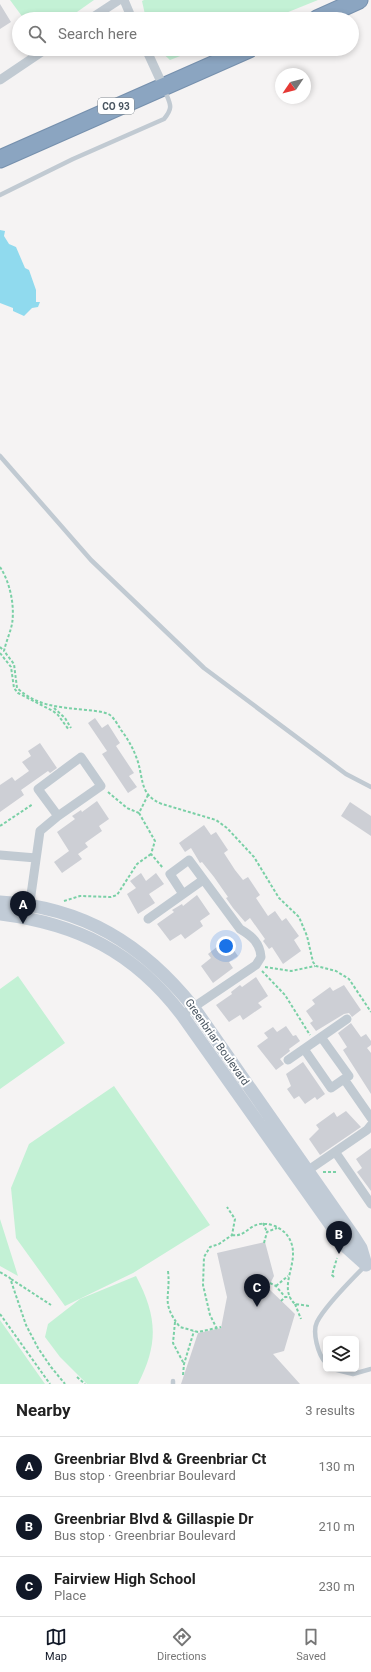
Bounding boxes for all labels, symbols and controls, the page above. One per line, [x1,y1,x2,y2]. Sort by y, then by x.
search box [12,12,359,56]
icon: search [26,23,48,45]
text: Search here [58,25,137,43]
north arrow [275,68,311,104]
road number: CO 93 [98,98,134,114]
pin: A [10,891,36,924]
your location [216,936,236,956]
street label: Greenbriar Boulevard [182,996,252,1088]
pin: B [326,1221,352,1254]
pin: C [244,1274,270,1307]
map controls [323,1336,359,1372]
button: layers [323,1336,359,1372]
text: Nearby [16,1400,71,1420]
text: 3 results [305,1403,355,1418]
text: Greenbriar Blvd & Greenbriar Ct [54,1450,266,1468]
text: A [25,1459,33,1474]
text: 130 m [318,1459,355,1474]
text: Bus stop · Greenbriar Boulevard [54,1468,236,1483]
text: Greenbriar Blvd & Gillaspie Dr [54,1510,254,1528]
text: B [25,1519,33,1534]
text: 210 m [318,1519,355,1534]
text: Bus stop · Greenbriar Boulevard [54,1528,236,1543]
text: Fairview High School [54,1570,196,1588]
text: C [25,1579,33,1594]
text: 230 m [318,1579,355,1594]
text: Place [54,1588,86,1603]
tab: Map [45,1626,67,1663]
tab: Directions [157,1626,206,1663]
tab: Saved [296,1626,326,1663]

